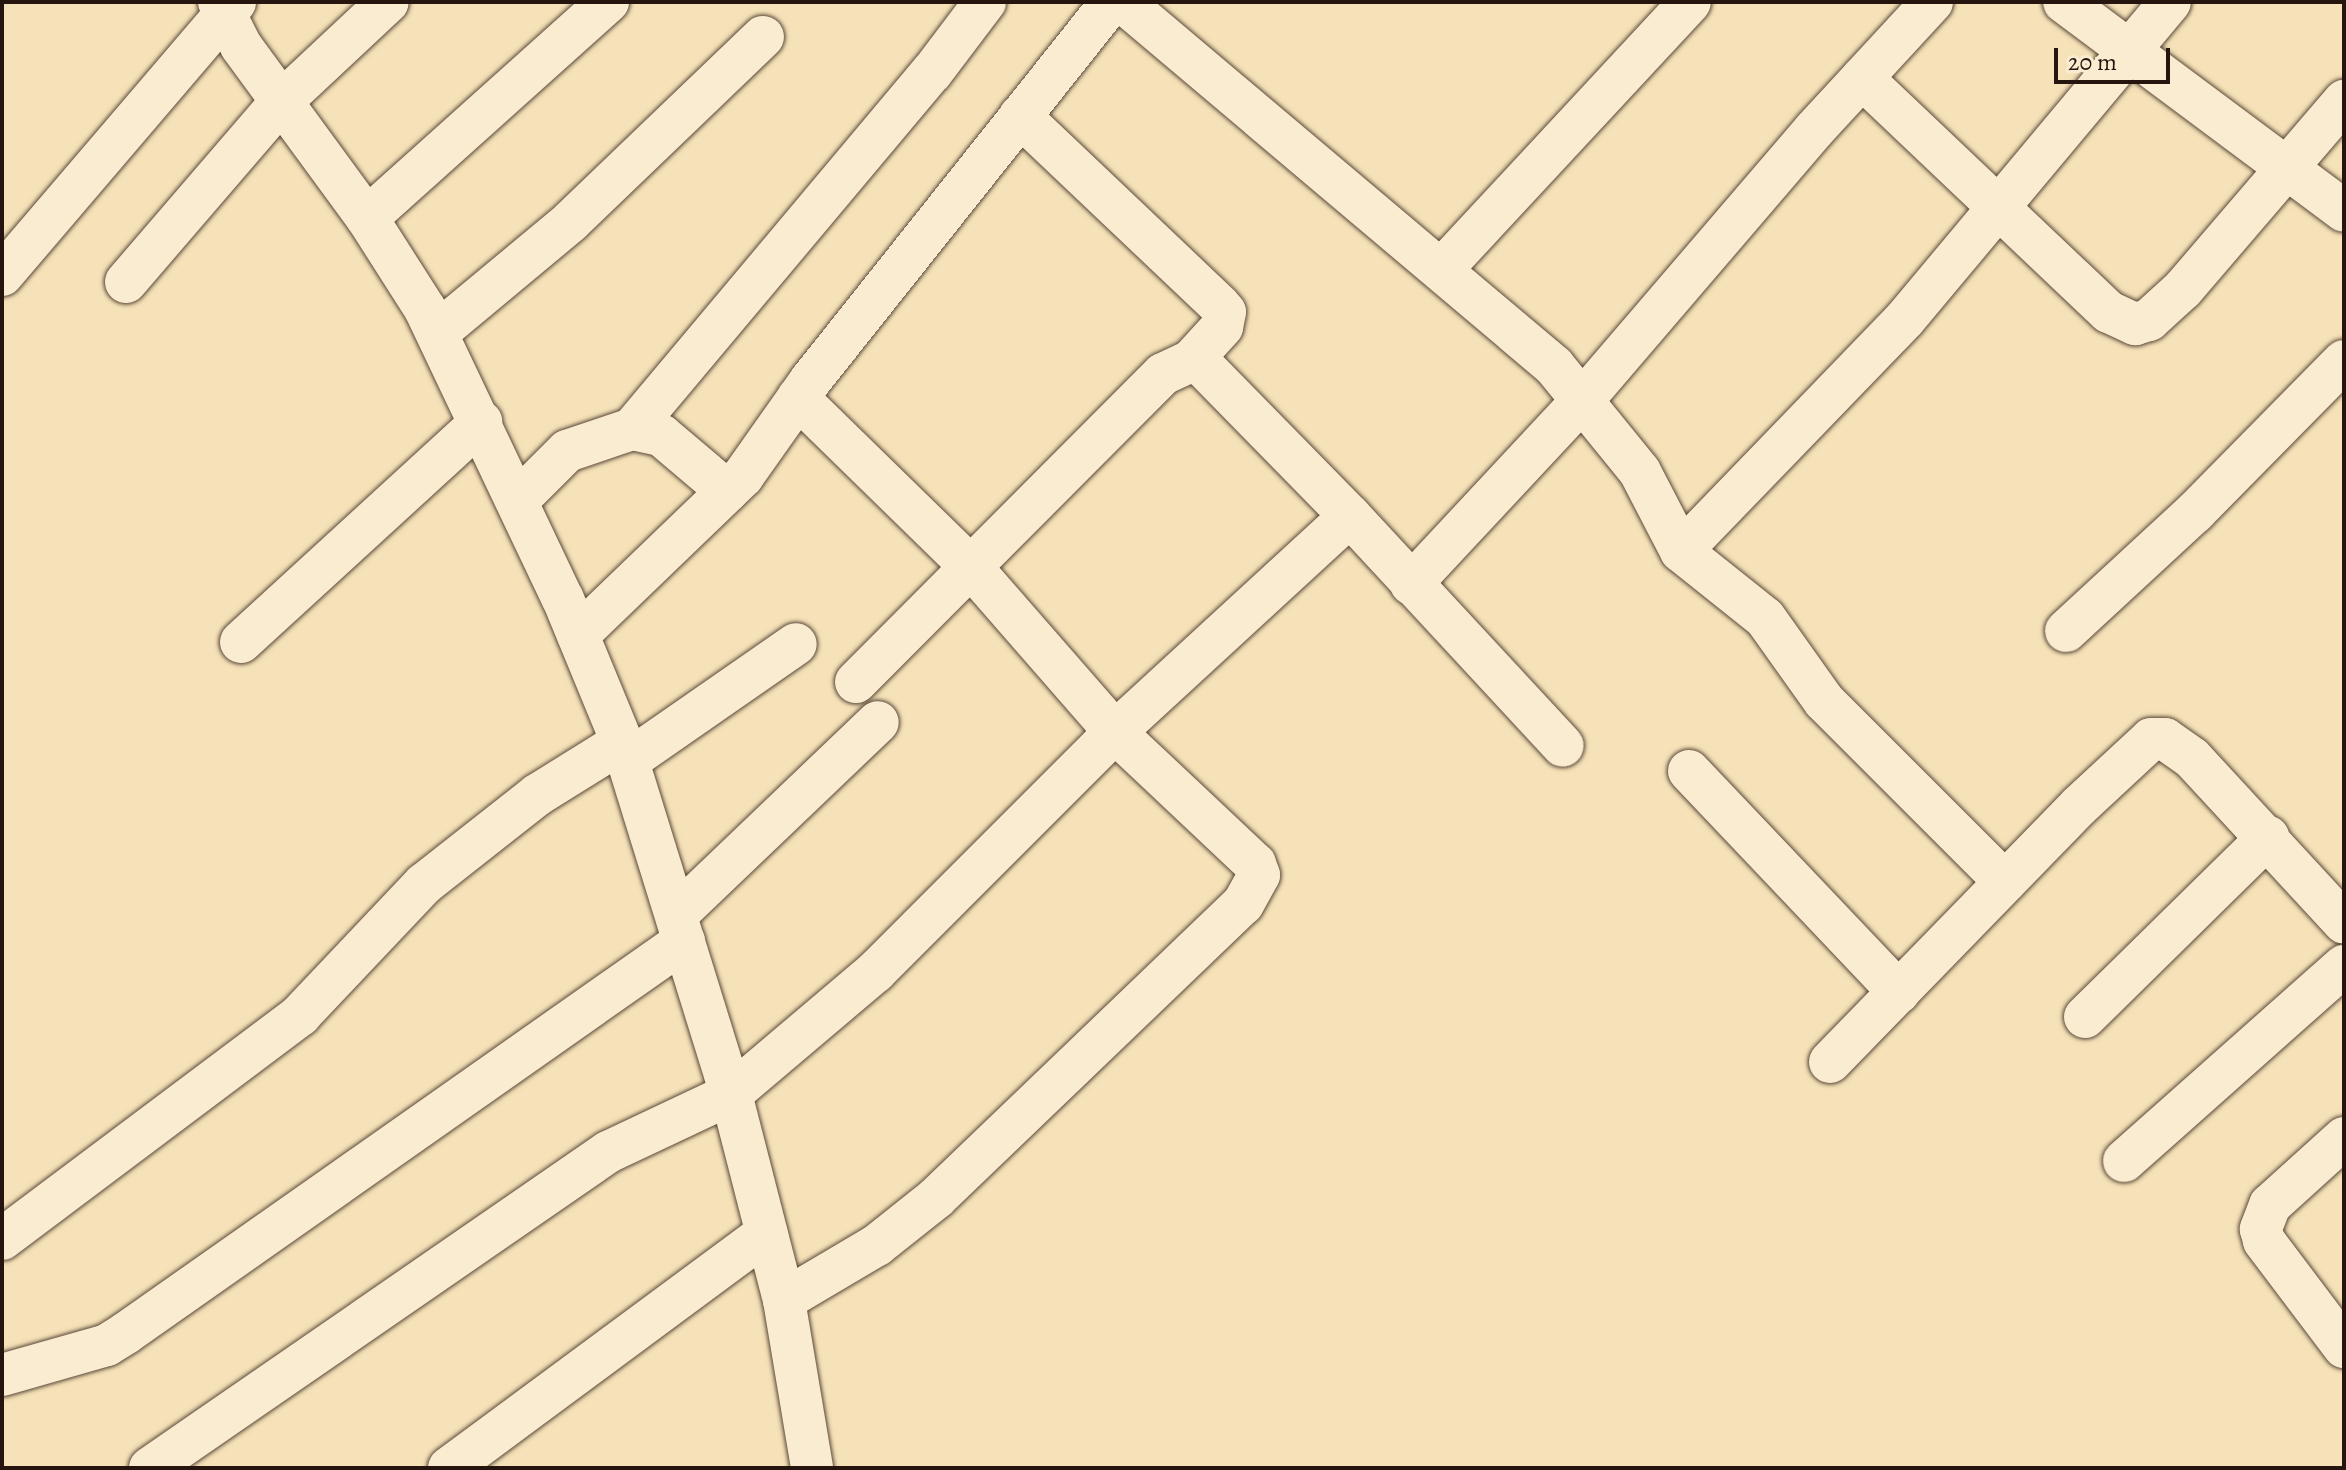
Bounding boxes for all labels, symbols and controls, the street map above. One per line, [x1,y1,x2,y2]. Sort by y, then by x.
scale bar [2058,32,2174,82]
text: 20 m [2068,46,2117,78]

